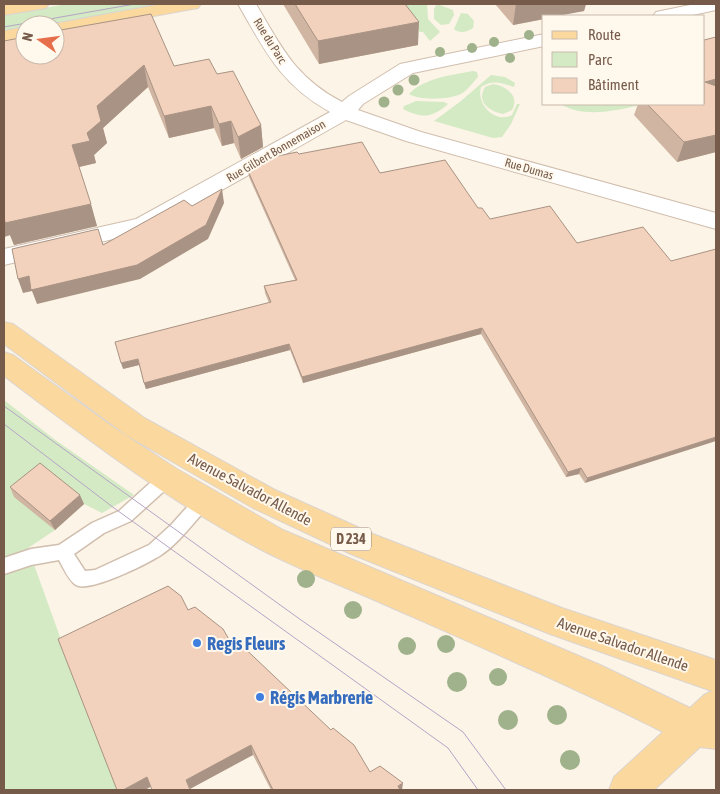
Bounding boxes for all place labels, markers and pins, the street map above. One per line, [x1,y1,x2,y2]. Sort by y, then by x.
place label: Regis Fleurs [207,633,286,654]
marker: Regis Fleurs [191,637,203,649]
place label: Régis Marbrerie [270,687,373,708]
marker: Régis Marbrerie [254,691,266,703]

